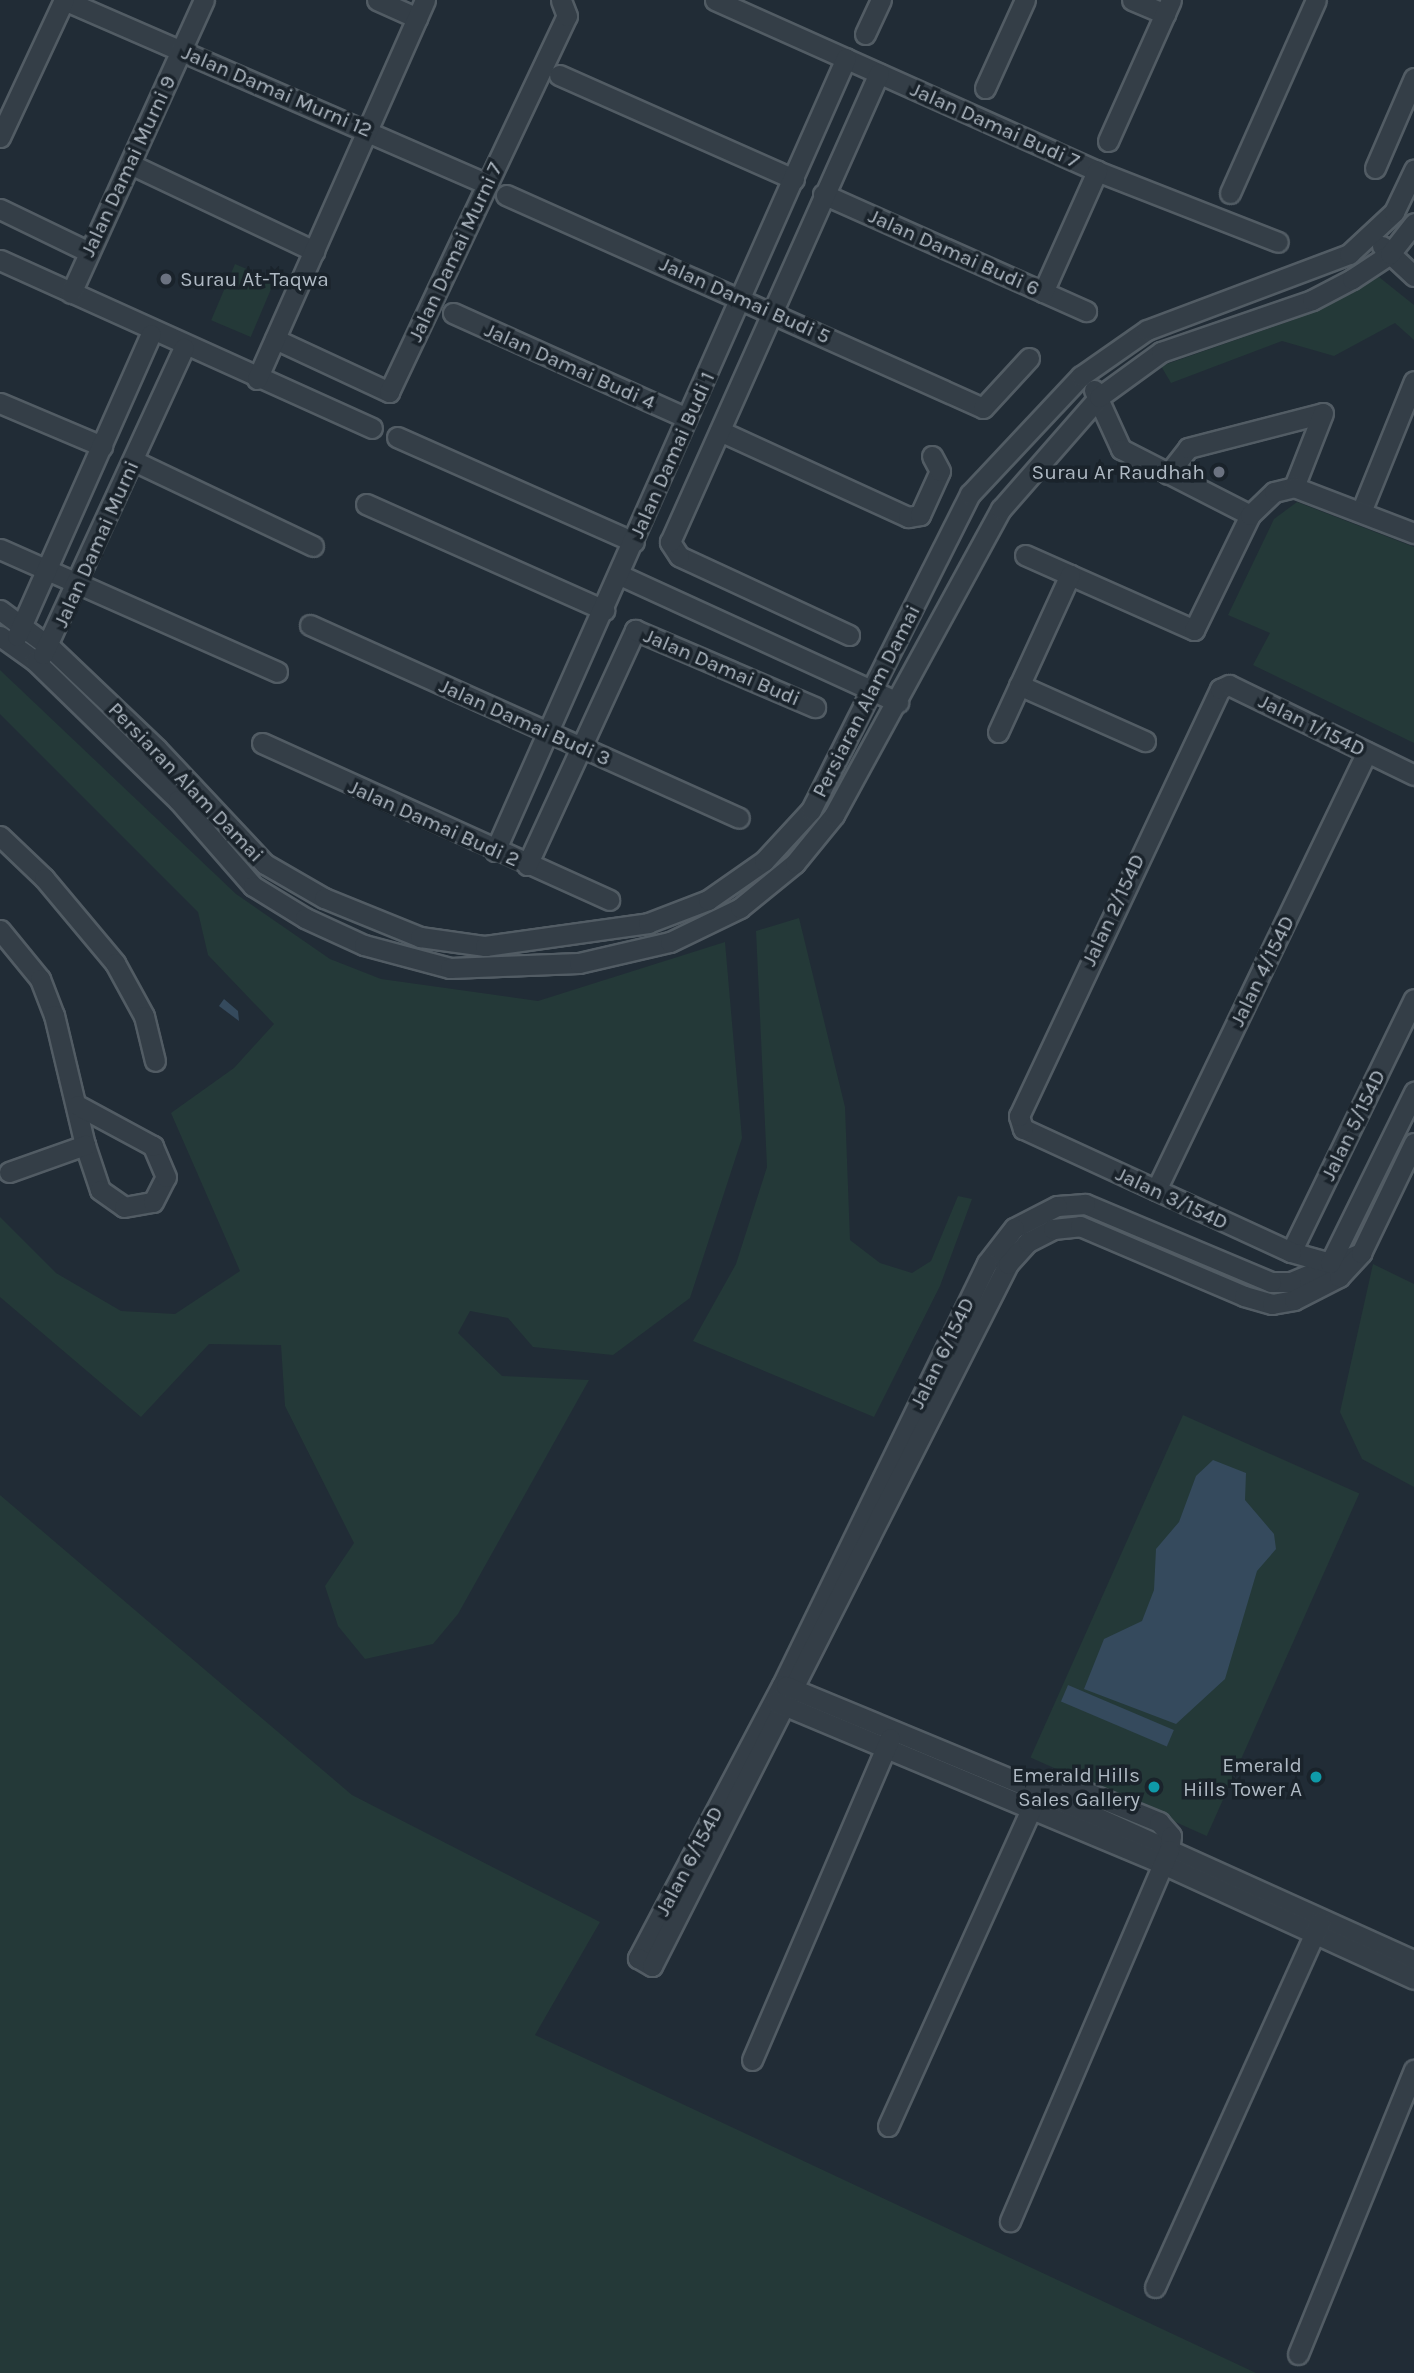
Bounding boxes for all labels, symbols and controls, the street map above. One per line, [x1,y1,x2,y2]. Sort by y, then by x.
street label: Jalan Damai Murni 12 [178,40,376,142]
street label: Jalan Damai Murni 9 [75,71,181,261]
street label: Jalan Damai Budi 7 [907,76,1083,174]
street label: Jalan Damai Murni 7 [402,158,508,346]
street label: Jalan Damai Budi 6 [865,203,1043,301]
street label: Jalan Damai Budi 5 [656,251,834,349]
place label: Surau At-Taqwa [180,266,329,292]
marker: Surau At-Taqwa [158,271,174,287]
street label: Jalan Damai Budi 4 [481,317,659,415]
street label: Jalan Damai Budi 1 [624,368,720,542]
street label: Jalan Damai Murni [48,457,144,631]
place label: Surau Ar Raudhah [1032,459,1205,485]
marker: Surau Ar Raudhah [1211,464,1227,480]
street label: Persiaran Alam Damai [806,601,926,801]
street label: Jalan Damai Budi [640,623,804,711]
street label: Jalan Damai Budi 3 [435,673,615,771]
street label: Jalan 1/154D [1255,688,1369,762]
street label: Persiaran Alam Damai [103,697,269,867]
street label: Jalan Damai Budi 2 [345,774,523,872]
street label: Jalan 2/154D [1076,850,1150,970]
street label: Jalan 4/154D [1224,911,1300,1031]
street label: Jalan 5/154D [1315,1065,1391,1185]
street label: Jalan 3/154D [1112,1161,1232,1235]
street label: Jalan 6/154D [904,1293,980,1413]
place label: Emerald Hills Tower A [1183,1752,1302,1802]
place label: Emerald Hills Sales Gallery [1012,1762,1140,1812]
marker: Emerald Hills Tower A [1308,1769,1324,1785]
marker: Emerald Hills Sales Gallery [1146,1779,1162,1795]
street label: Jalan 6/154D [650,1802,728,1920]

